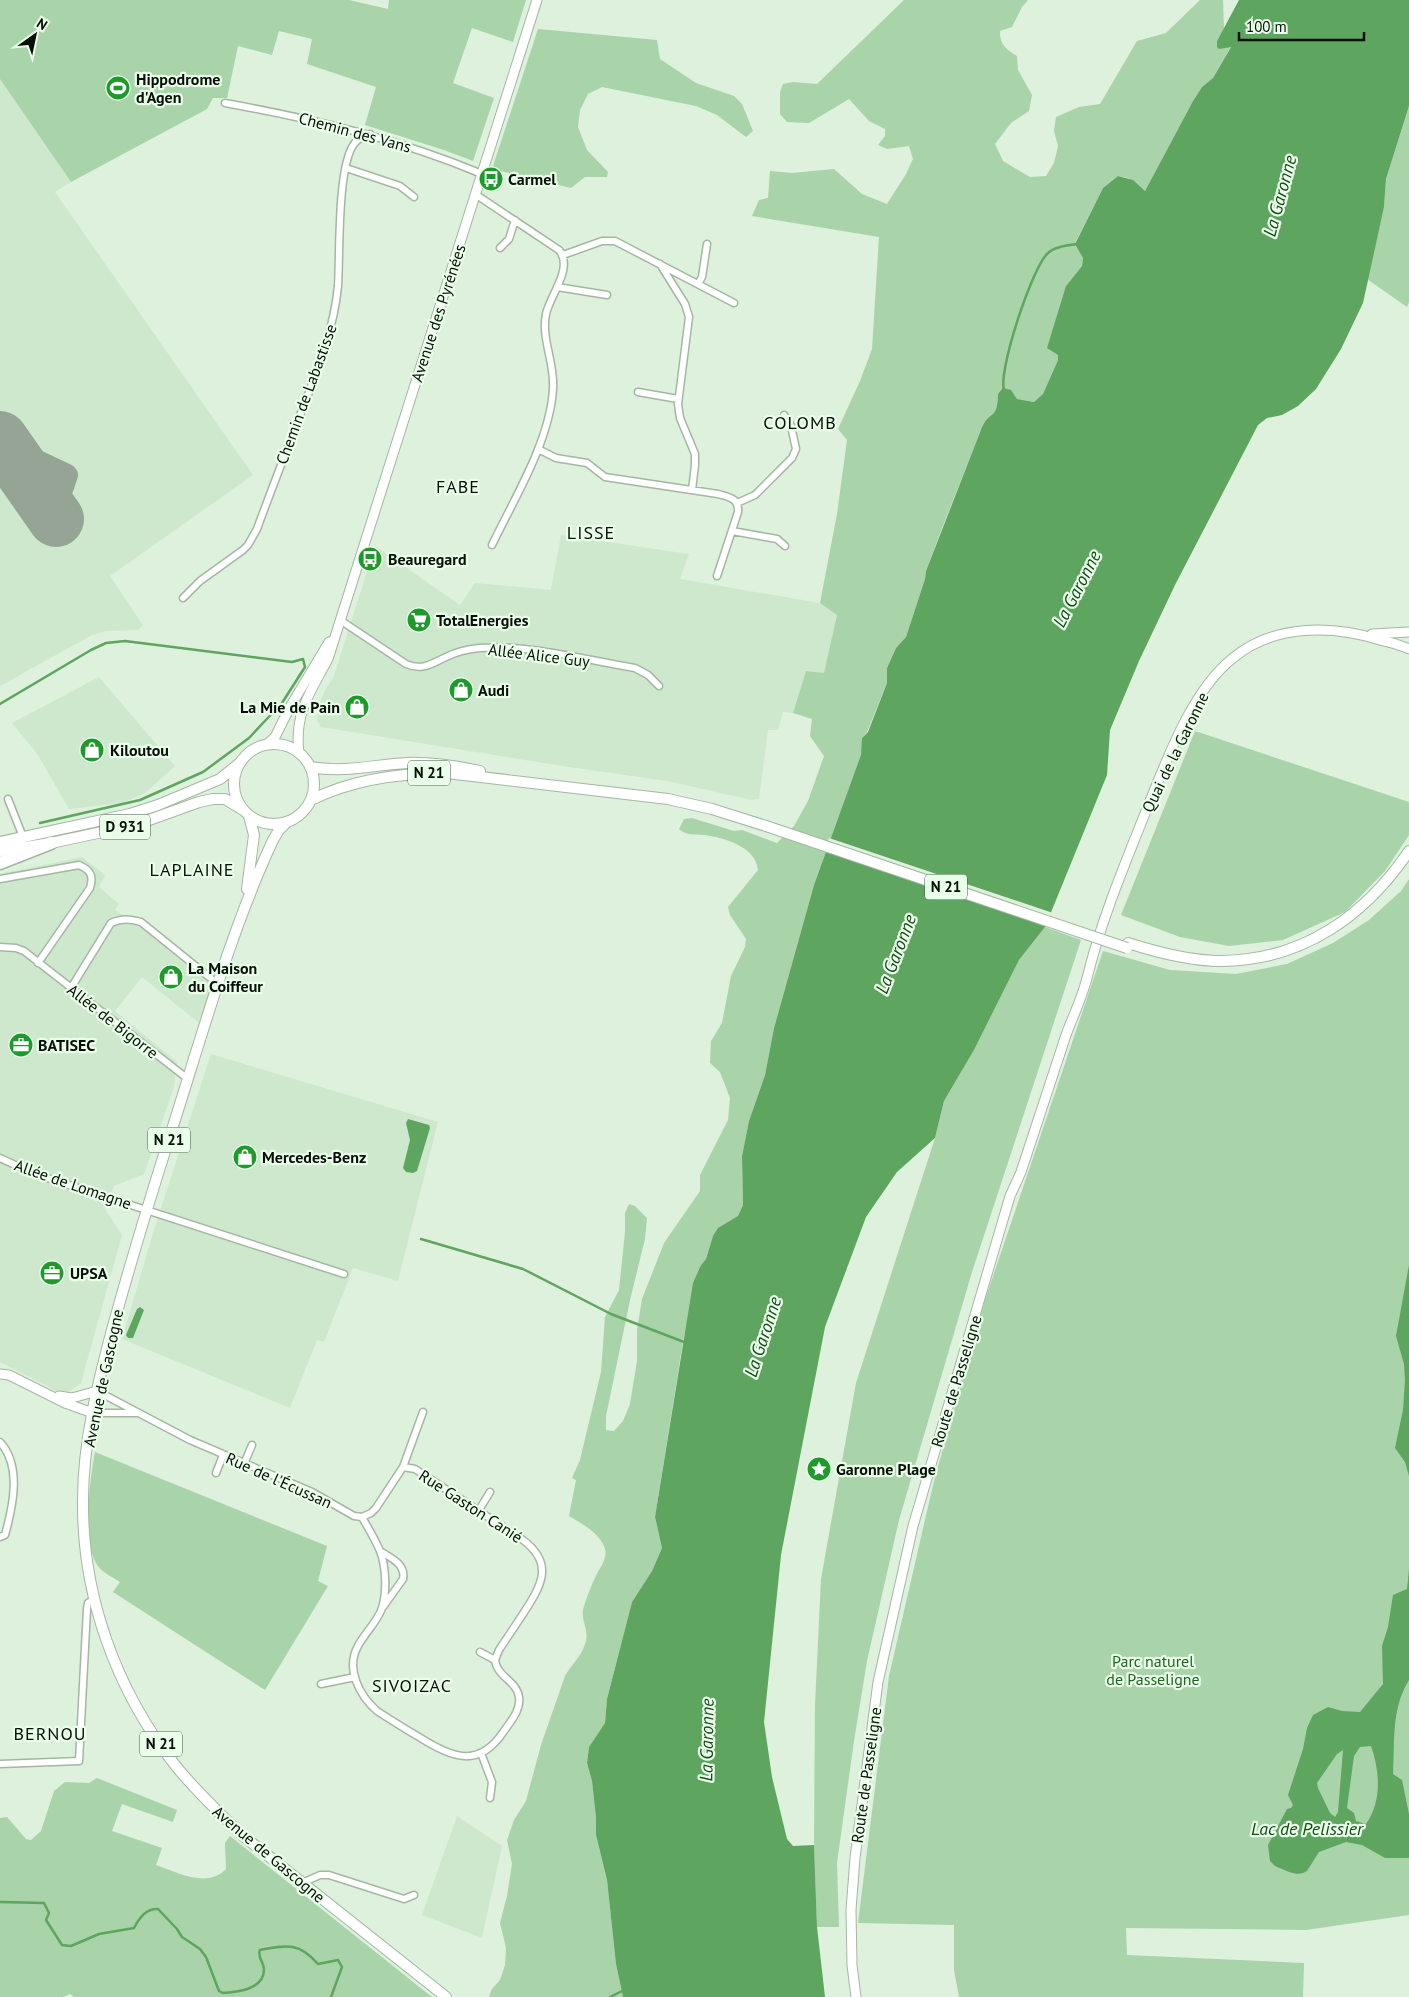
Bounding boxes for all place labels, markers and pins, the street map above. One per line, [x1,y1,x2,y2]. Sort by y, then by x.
place label: Hippodrome d'Agen [136,69,220,107]
sports icon: Hippodrome d'Agen [105,75,131,101]
bus stop icon: Carmel [478,166,504,192]
place label: Carmel [508,169,556,189]
bus stop icon: Beauregard [357,546,383,572]
place label: Beauregard [388,549,467,569]
supermarket icon: TotalEnergies [406,607,432,633]
place label: TotalEnergies [436,610,529,630]
shop icon: Audi [448,677,474,703]
place label: Audi [478,680,509,700]
shop icon: La Mie de Pain [344,694,370,720]
place label: La Mie de Pain [240,697,340,717]
shop icon: Kiloutou [79,737,105,763]
place label: Kiloutou [110,740,169,760]
place label: La Maison du Coiffeur [188,958,263,996]
shop icon: La Maison du Coiffeur [158,964,184,990]
office icon: BATISEC [8,1032,34,1058]
place label: BATISEC [38,1035,95,1055]
shop icon: Mercedes-Benz [232,1144,258,1170]
place label: Mercedes-Benz [262,1147,366,1167]
office icon: UPSA [39,1260,65,1286]
place label: UPSA [70,1263,108,1283]
place icon: Garonne Plage [806,1456,832,1482]
place label: Garonne Plage [836,1459,936,1479]

